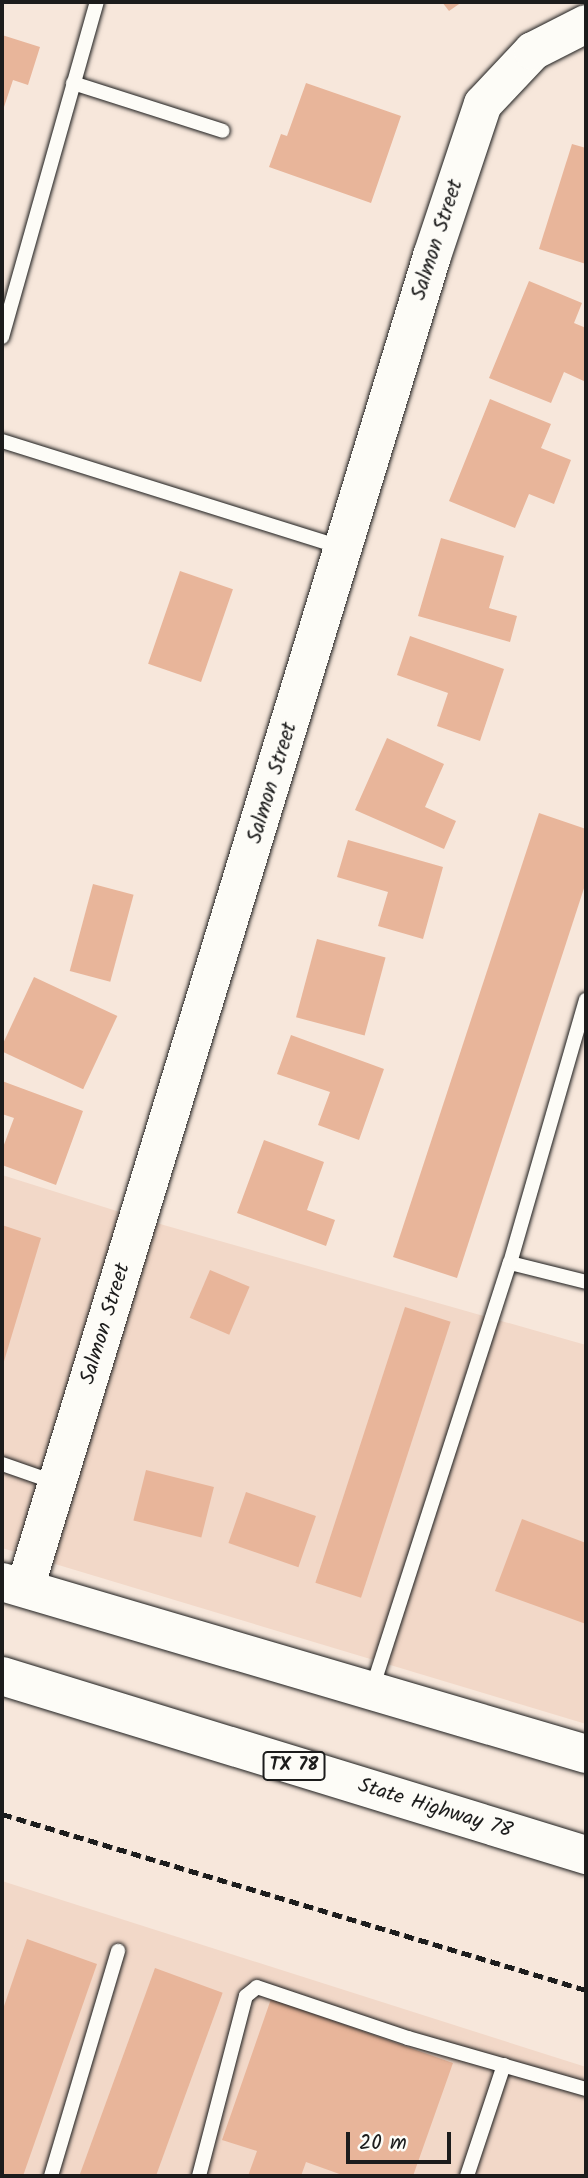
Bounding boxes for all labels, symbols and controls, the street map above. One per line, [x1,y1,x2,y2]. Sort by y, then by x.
street label: Salmon Street [407,177,469,303]
street label: Salmon Street [243,719,303,847]
street label: Salmon Street [76,1260,136,1388]
road number: TX 78 [262,1750,326,1782]
street label: State Highway 78 [355,1774,515,1844]
scale bar [350,2118,455,2162]
text: 20 m [359,2127,407,2160]

